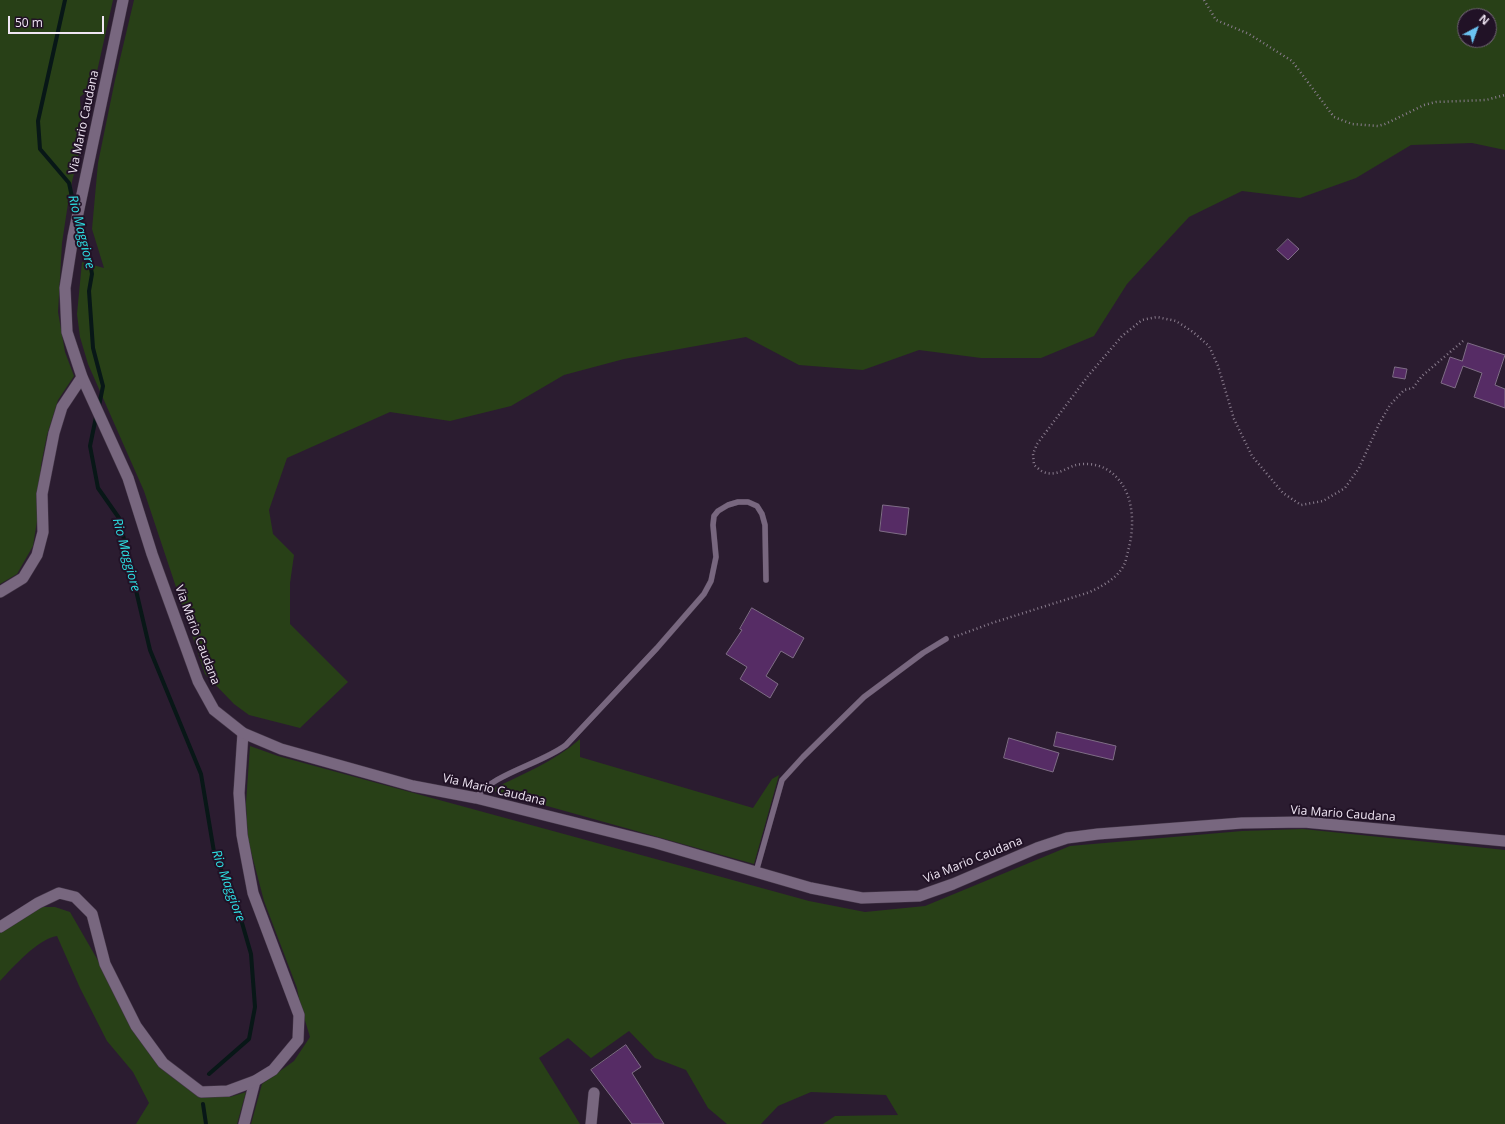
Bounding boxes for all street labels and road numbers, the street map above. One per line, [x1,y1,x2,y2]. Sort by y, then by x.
street label: Via Mario Caudana [66,69,102,175]
street label: Via Mario Caudana [171,583,223,687]
street label: Via Mario Caudana [441,771,547,809]
street label: Via Mario Caudana [1290,803,1396,825]
street label: Via Mario Caudana [921,834,1025,886]

